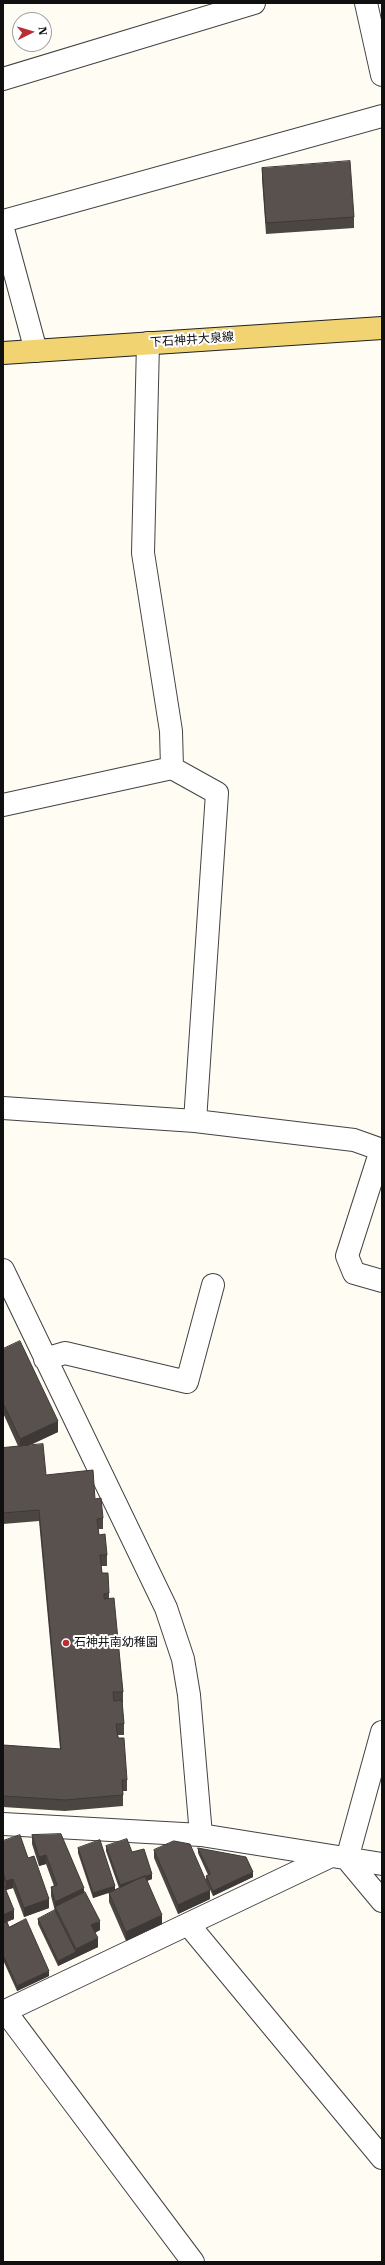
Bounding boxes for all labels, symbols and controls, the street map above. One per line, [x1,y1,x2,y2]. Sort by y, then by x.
north arrow [12,12,52,52]
text: N [36,26,50,36]
street label: 下石神井大泉線 [150,330,234,350]
place label: 石神井南幼稚園 [74,1636,158,1650]
marker: 石神井南幼稚園 [61,1638,71,1648]

